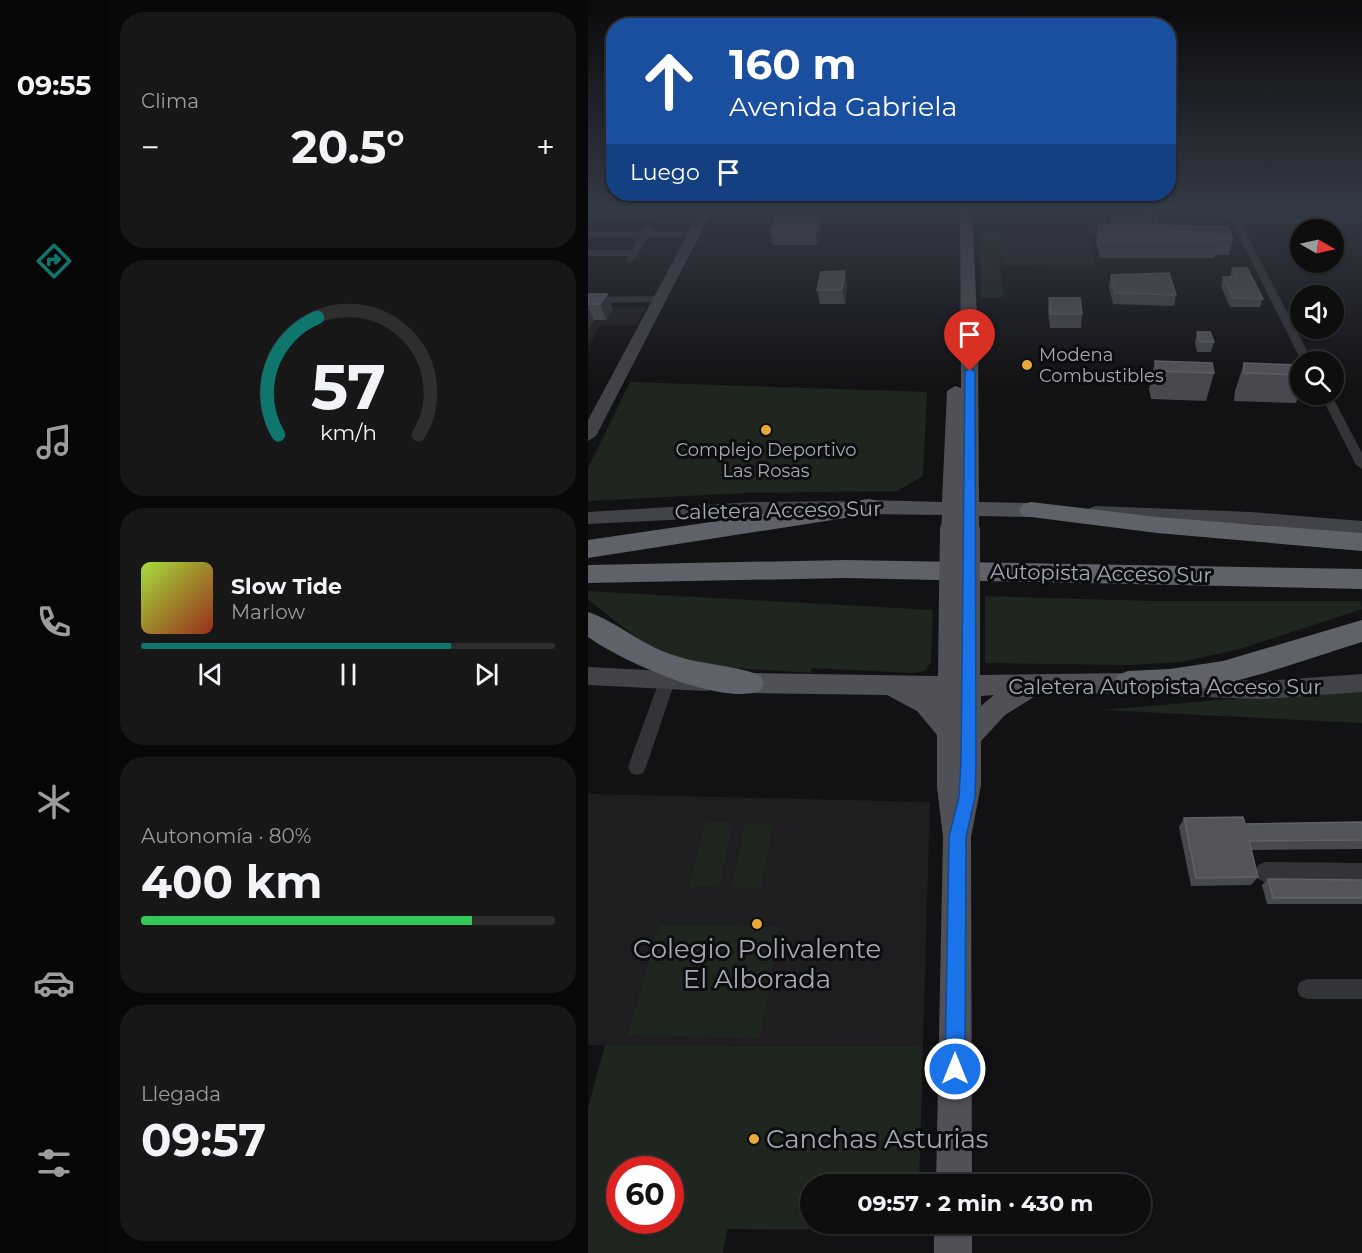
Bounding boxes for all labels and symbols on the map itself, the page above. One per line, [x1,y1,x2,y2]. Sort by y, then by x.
north arrow [1290,219,1344,273]
pin [944,309,995,371]
place label: Modena Combustibles [1039,344,1164,387]
marker: Modena Combustibles [1020,358,1034,372]
marker: Complejo Deportivo Las Rosas [759,423,773,437]
place label: Complejo Deportivo Las Rosas [675,439,857,482]
street label: Caletera Acceso Sur [674,496,882,524]
street label: Autopista Acceso Sur [990,559,1212,587]
street label: Caletera Autopista Acceso Sur [1008,674,1322,699]
marker: Colegio Polivalente El Alborada [750,917,764,931]
place label: Colegio Polivalente El Alborada [633,933,881,995]
position arrow [923,1037,987,1101]
place label: Canchas Asturias [766,1123,988,1155]
marker: Canchas Asturias [747,1132,761,1146]
speed limit sign: 60 [606,1156,684,1234]

